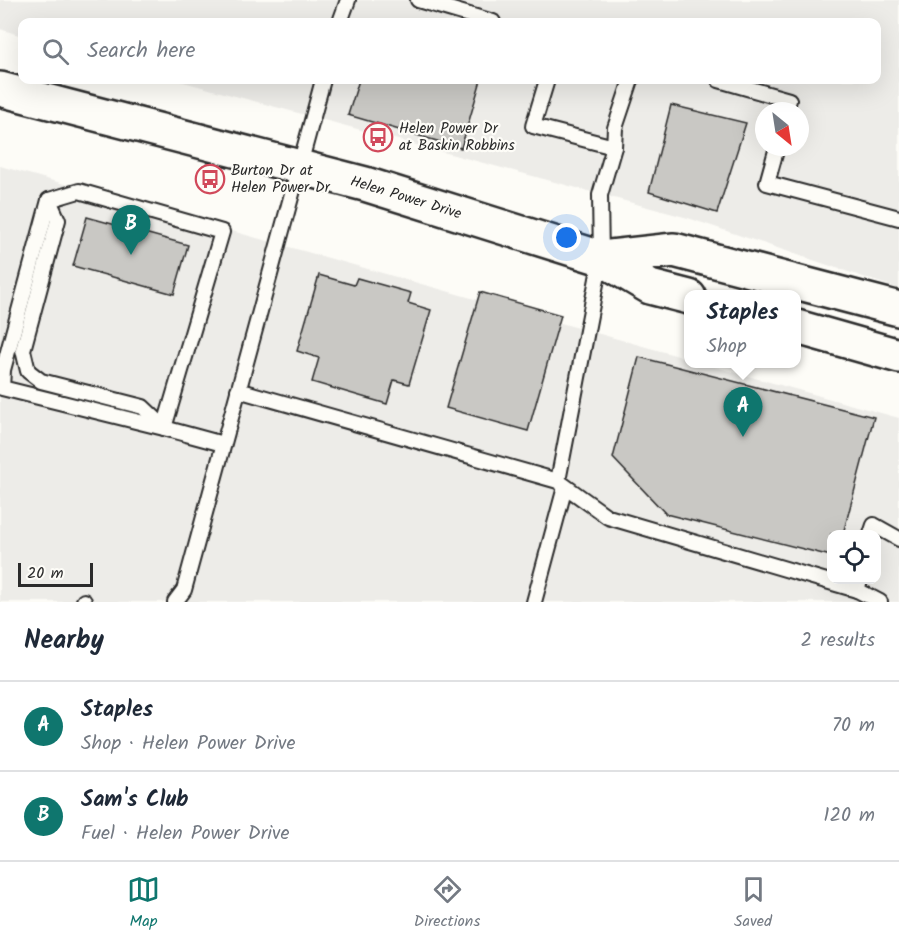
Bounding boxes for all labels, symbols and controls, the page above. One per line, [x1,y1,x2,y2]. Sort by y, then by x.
search box [18,18,881,84]
text: Search here [87,34,195,69]
icon: search [39,35,72,68]
north arrow [755,102,809,156]
place label: Helen Power Dr at Baskin Robbins [399,117,515,158]
bus stop icon: Helen Power Dr at Baskin Robbins [362,121,394,153]
place label: Burton Dr at Helen Power Dr [231,159,331,200]
bus stop icon: Burton Dr at Helen Power Dr [194,163,226,195]
street label: Helen Power Drive [347,170,465,226]
pin: B [112,206,150,255]
your location [552,223,581,252]
popup [684,290,801,368]
text: Staples [707,296,778,331]
text: Shop [707,331,746,363]
pin: A [724,388,762,437]
map controls [827,530,881,584]
button: locate [827,530,881,584]
scale bar [18,560,93,588]
text: 20 m [27,561,63,586]
text: Nearby [24,620,104,662]
text: 2 results [800,625,875,657]
text: Staples [81,693,153,728]
text: A [37,710,50,742]
text: 70 m [832,710,875,742]
text: Shop · Helen Power Drive [81,728,295,760]
text: Sam's Club [81,783,189,818]
text: B [37,800,50,832]
text: 120 m [823,800,875,832]
text: Fuel · Helen Power Drive [81,818,289,850]
tab: Map [127,873,160,934]
tab: Directions [414,873,480,934]
tab: Saved [734,873,772,934]

